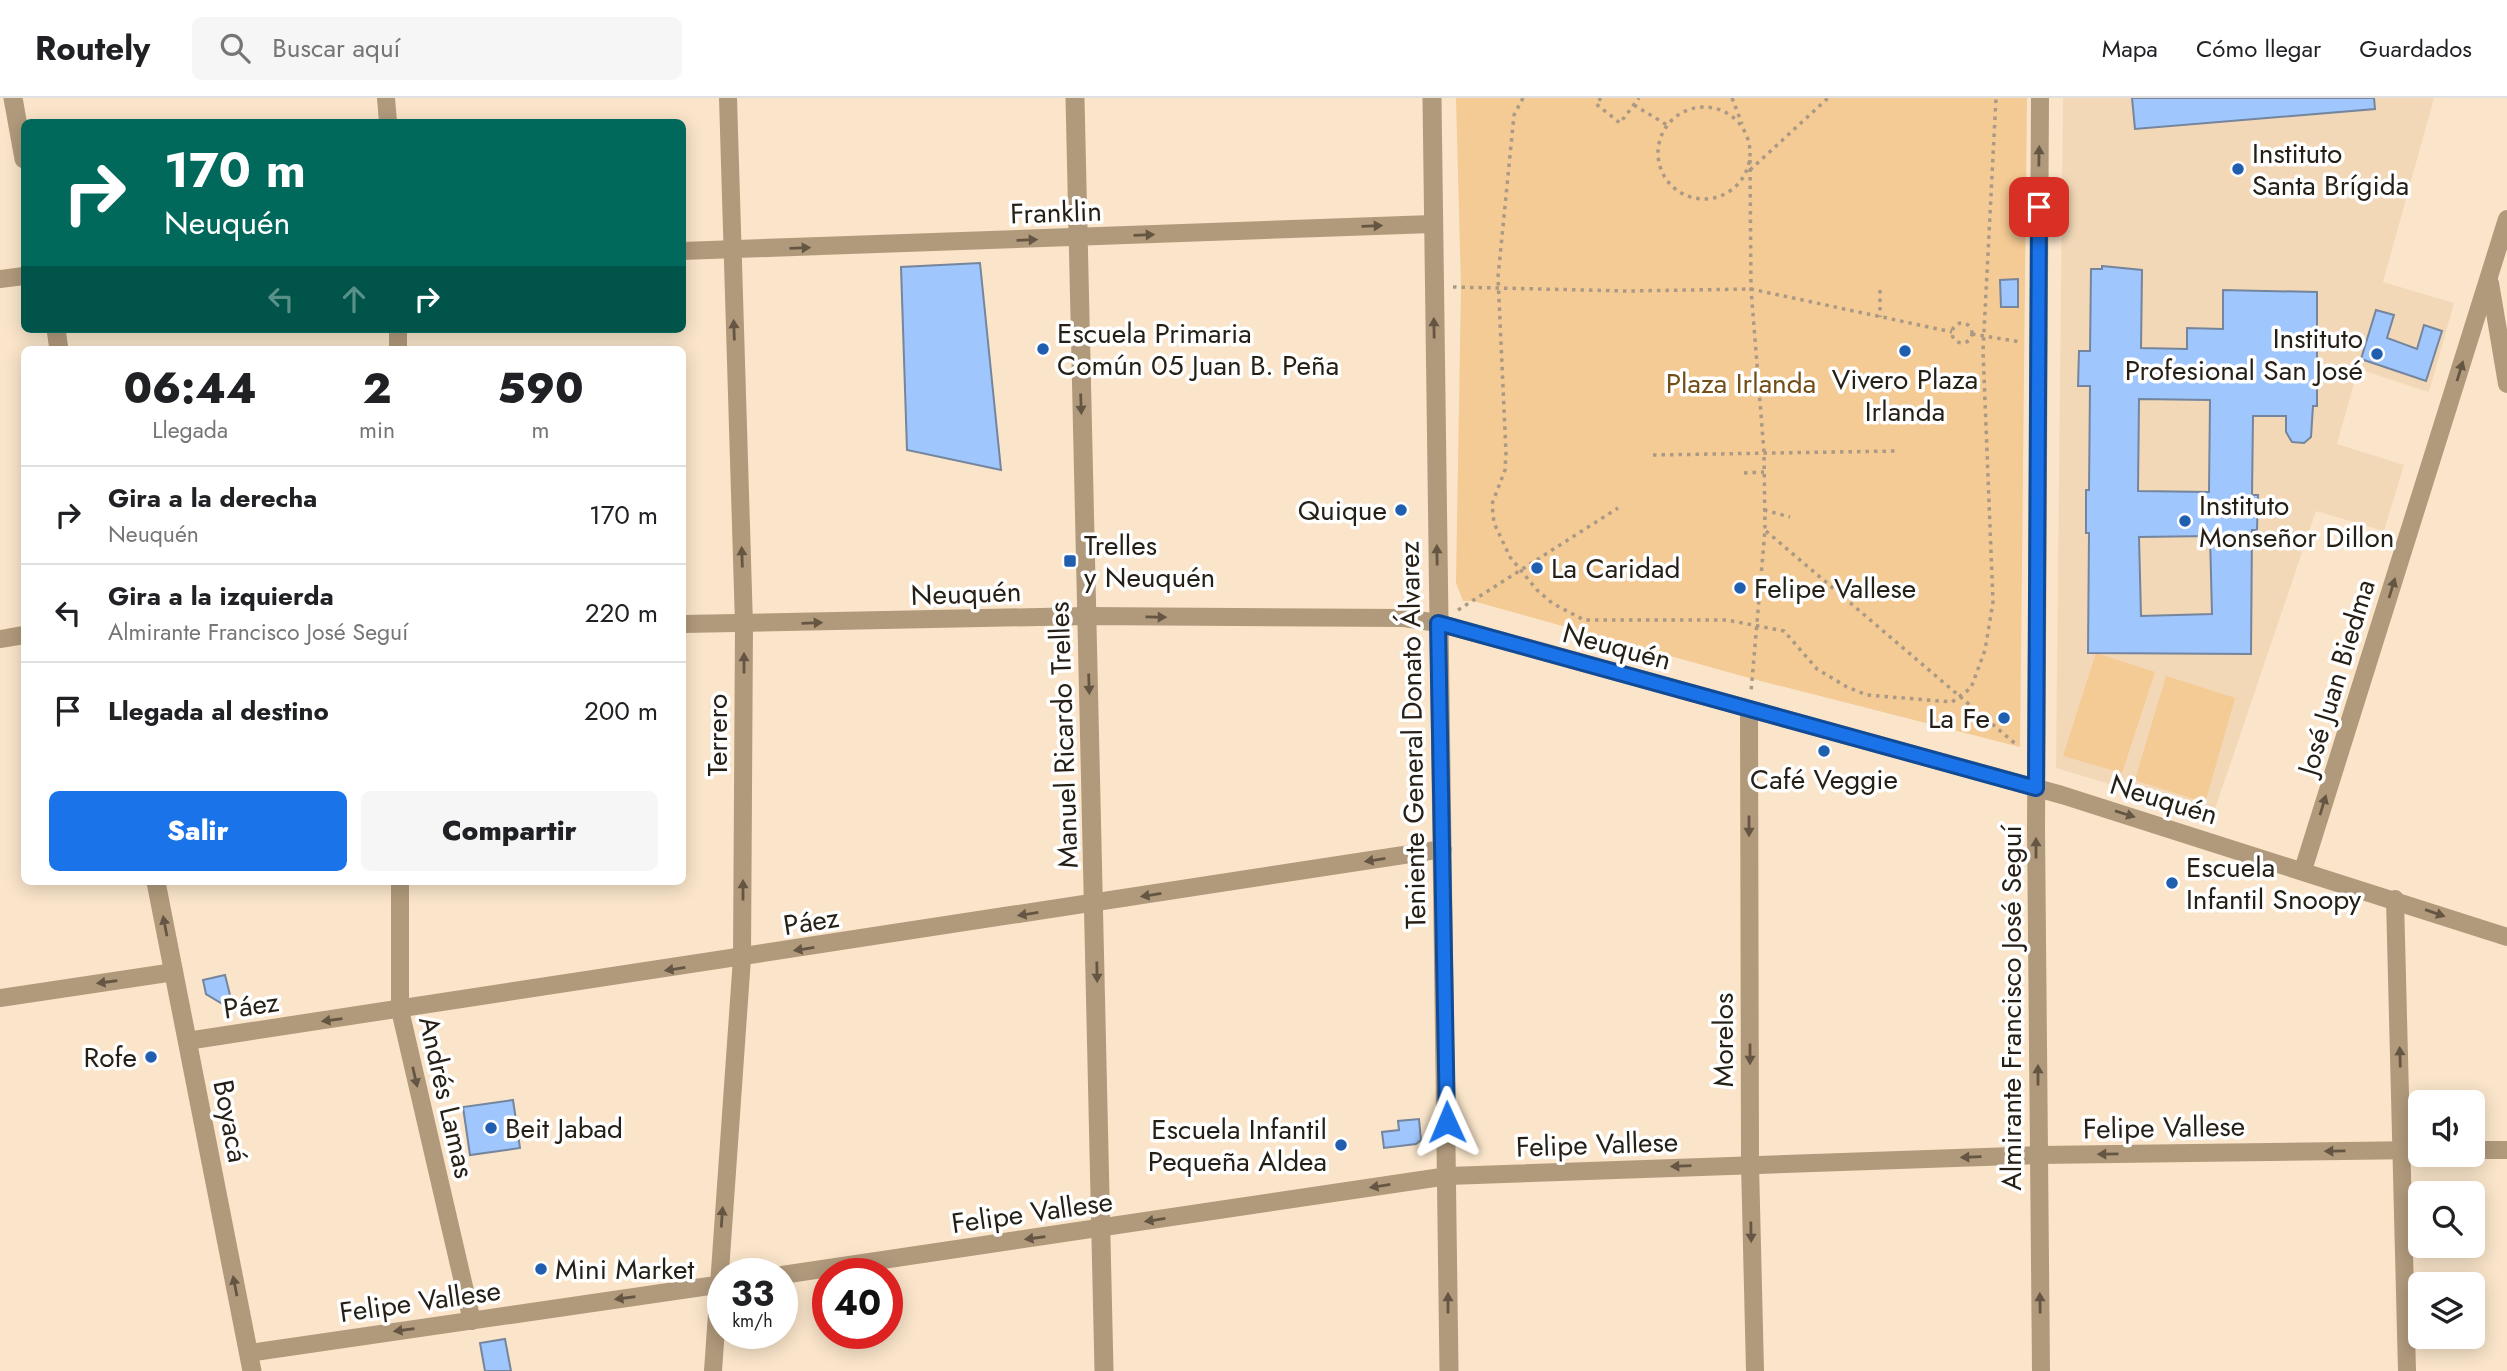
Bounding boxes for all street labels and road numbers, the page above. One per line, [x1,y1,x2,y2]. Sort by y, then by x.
street label: Franklin [1009,190,1103,235]
street label: Teniente General Donato Álvarez [1389,540,1436,929]
street label: Neuquén [910,571,1022,616]
street label: José Juan Biedma [2286,574,2386,784]
street label: Manuel Ricardo Trelles [1038,601,1089,869]
street label: Neuquén [1558,612,1676,681]
street label: Terrero [697,694,738,776]
street label: Neuquén [2105,764,2223,835]
street label: Almirante Francisco José Seguí [1991,824,2032,1191]
street label: Páez [780,897,842,946]
street label: Páez [221,981,282,1030]
street label: Morelos [1703,993,1744,1087]
street label: Andrés Lamas [408,1012,485,1182]
street label: Boyacá [202,1076,259,1166]
street label: Felipe Vallese [2083,1106,2245,1149]
street label: Felipe Vallese [1515,1121,1679,1168]
street label: Felipe Vallese [949,1181,1115,1244]
street label: Felipe Vallese [337,1270,503,1333]

